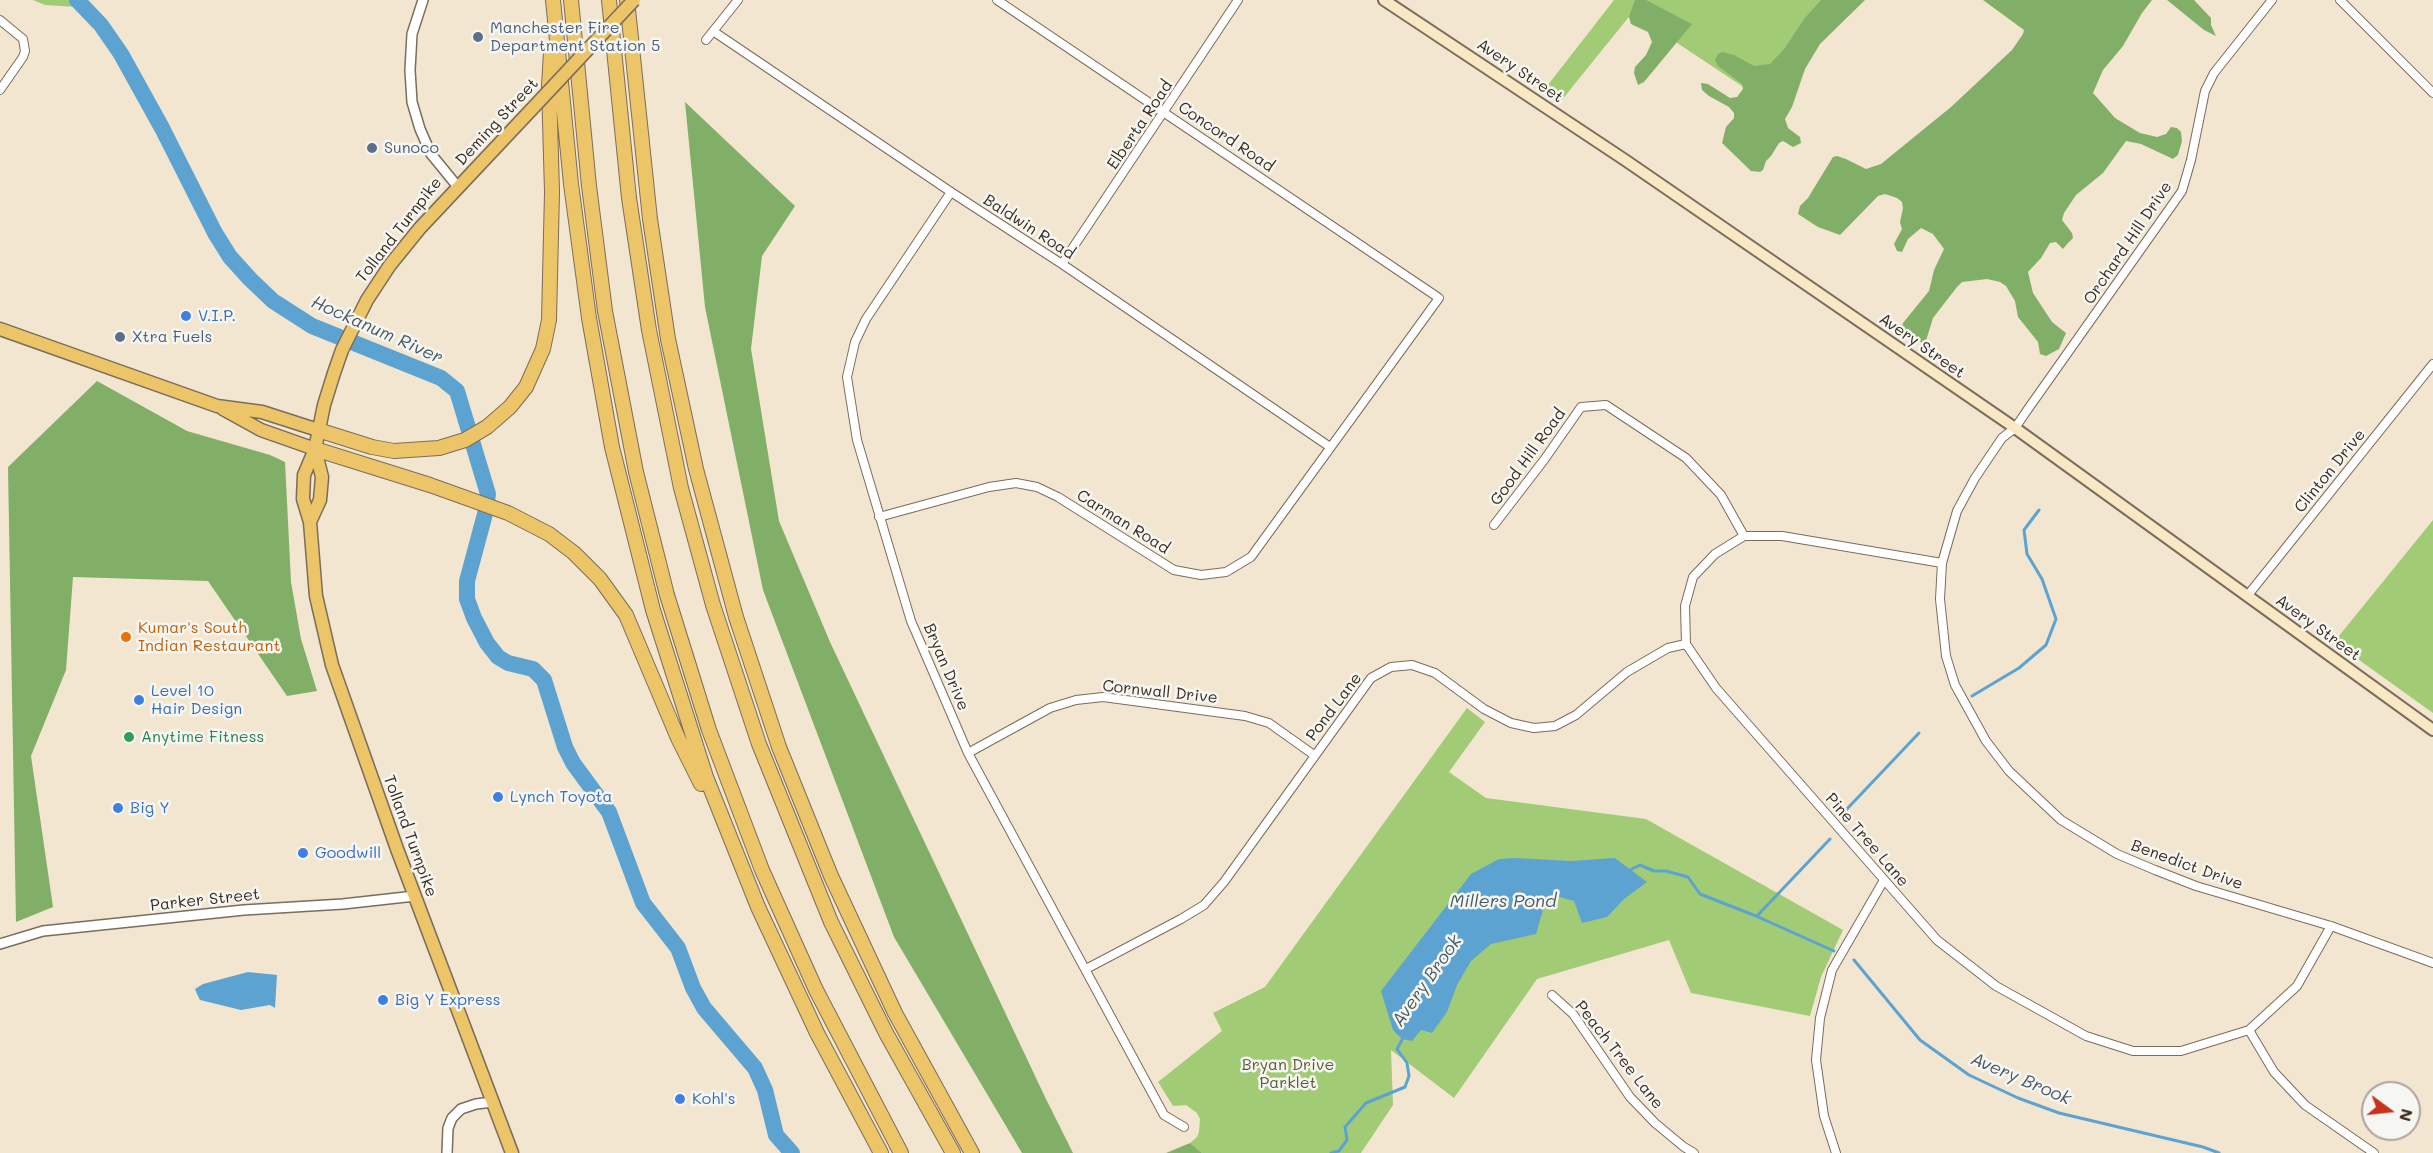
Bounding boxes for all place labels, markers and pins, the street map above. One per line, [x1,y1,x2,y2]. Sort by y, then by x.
place label: Manchester Fire Department Station 5 [490,18,660,56]
marker: Manchester Fire Department Station 5 [471,30,485,44]
place label: Sunoco [384,138,439,158]
marker: Sunoco [365,141,379,155]
place label: V.I.P. [198,306,236,326]
marker: V.I.P. [179,309,193,323]
place label: Xtra Fuels [132,327,212,347]
marker: Xtra Fuels [113,330,127,344]
place label: Kumar's South Indian Restaurant [138,618,280,656]
marker: Kumar's South Indian Restaurant [119,630,133,644]
place label: Level 10 Hair Design [151,681,242,719]
marker: Level 10 Hair Design [132,693,146,707]
place label: Anytime Fitness [141,727,264,747]
marker: Anytime Fitness [122,730,136,744]
place label: Lynch Toyota [510,787,612,807]
marker: Lynch Toyota [491,790,505,804]
place label: Big Y [130,798,170,818]
marker: Big Y [111,801,125,815]
place label: Goodwill [315,843,381,863]
marker: Goodwill [296,846,310,860]
place label: Big Y Express [395,990,501,1010]
marker: Big Y Express [376,993,390,1007]
place label: Kohl's [692,1089,736,1109]
marker: Kohl's [673,1092,687,1106]

